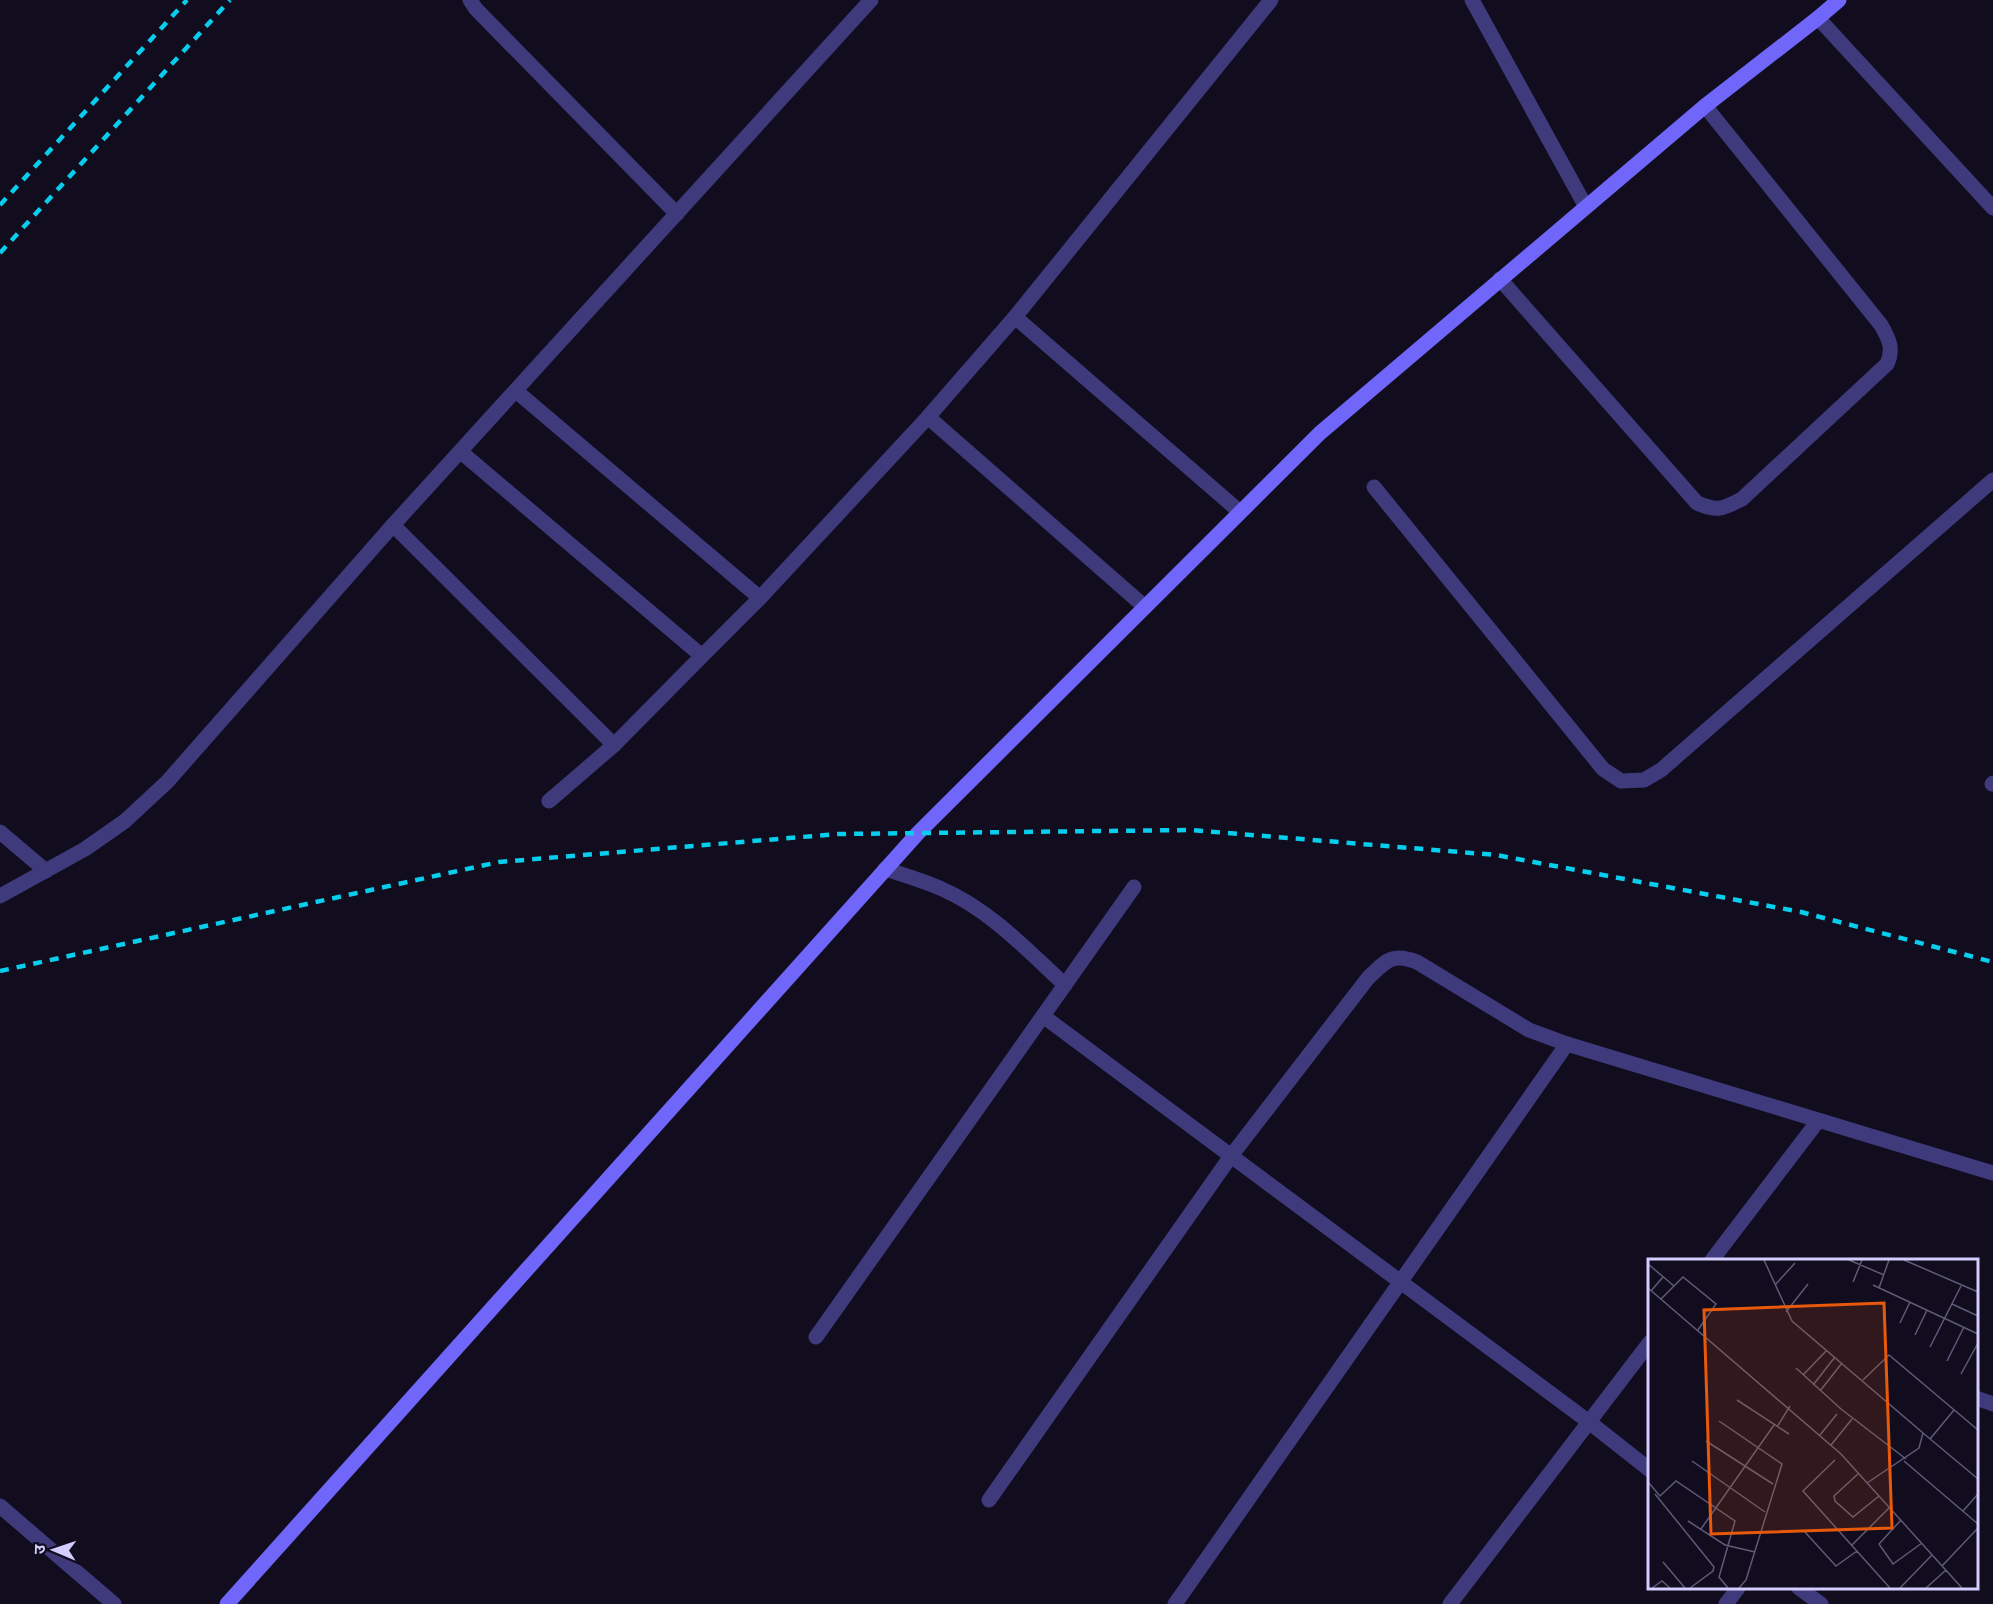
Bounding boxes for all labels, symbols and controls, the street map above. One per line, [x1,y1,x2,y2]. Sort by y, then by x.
inset map [1648,1259,1978,1589]
north arrow [24,1520,84,1580]
text: उ [30,1544,49,1555]

